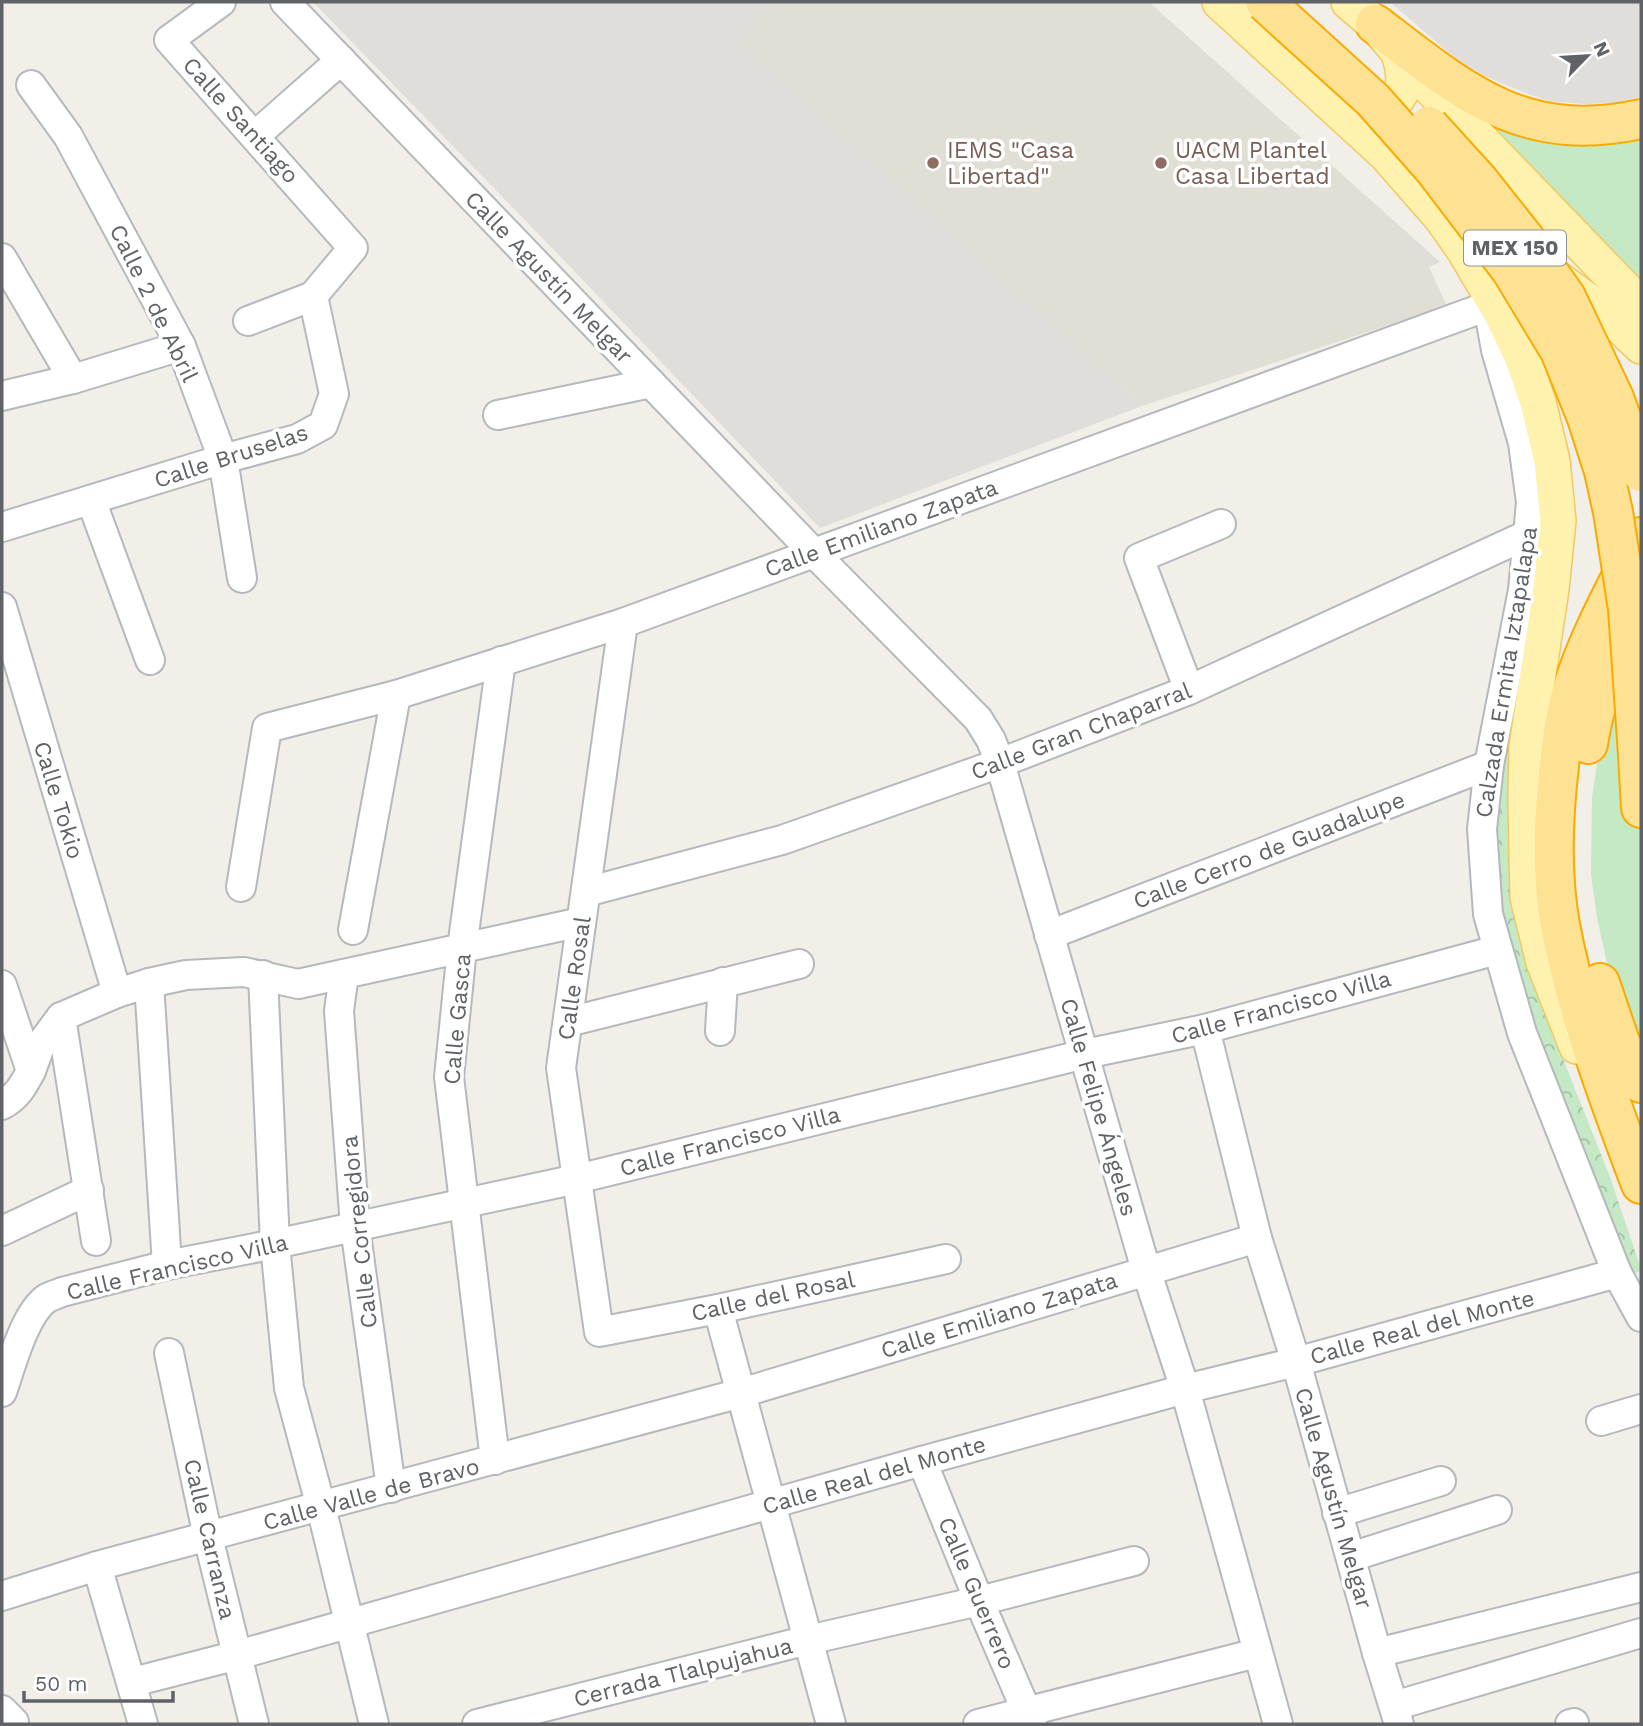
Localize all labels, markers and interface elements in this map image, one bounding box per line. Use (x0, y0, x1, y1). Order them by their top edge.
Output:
north arrow (1552, 21, 1622, 91)
text: N (1589, 38, 1615, 60)
street label: Calle Santiago (177, 52, 304, 189)
place label: IEMS "Casa Libertad" (947, 137, 1074, 190)
place label: UACM Plantel Casa Libertad (1175, 137, 1330, 190)
marker: IEMS "Casa Libertad" (925, 155, 941, 171)
marker: UACM Plantel Casa Libertad (1153, 155, 1169, 171)
street label: Calle Agustín Melgar (459, 186, 638, 369)
street label: Calle 2 de Abril (104, 220, 203, 386)
road number: MEX 150 (1464, 230, 1566, 266)
street label: Calle Bruselas (151, 419, 311, 494)
street label: Calle Emiliano Zapata (761, 474, 1001, 583)
street label: Calzada Ermita Iztapalapa (1470, 525, 1543, 820)
street label: Calle Gran Chaparral (967, 677, 1195, 786)
street label: Calle Tokio (28, 738, 89, 862)
street label: Calle Cerro de Guadalupe (1130, 786, 1409, 915)
street label: Calle Rosal (552, 914, 597, 1042)
street label: Calle Gasca (438, 952, 477, 1086)
street label: Calle Francisco Villa (1168, 965, 1394, 1050)
street label: Calle Felipe Ángeles (1055, 995, 1143, 1219)
street label: Calle Francisco Villa (617, 1101, 843, 1182)
street label: Calle Corregidora (336, 1134, 383, 1330)
street label: Calle Francisco Villa (64, 1229, 290, 1306)
street label: Calle del Rosal (689, 1266, 857, 1327)
street label: Calle Emiliano Zapata (878, 1267, 1121, 1364)
street label: Calle Real del Monte (1307, 1285, 1537, 1370)
street label: Calle Agustín Melgar (1289, 1384, 1378, 1612)
street label: Calle Real del Monte (759, 1431, 989, 1520)
street label: Calle Valle de Bravo (260, 1453, 482, 1536)
street label: Calle Carranza (178, 1456, 241, 1622)
street label: Calle Guerrero (932, 1513, 1021, 1673)
street label: Cerrada Tlalpujahua (571, 1632, 795, 1713)
scale bar (24, 1660, 173, 1704)
text: 50 m (35, 1671, 87, 1696)

